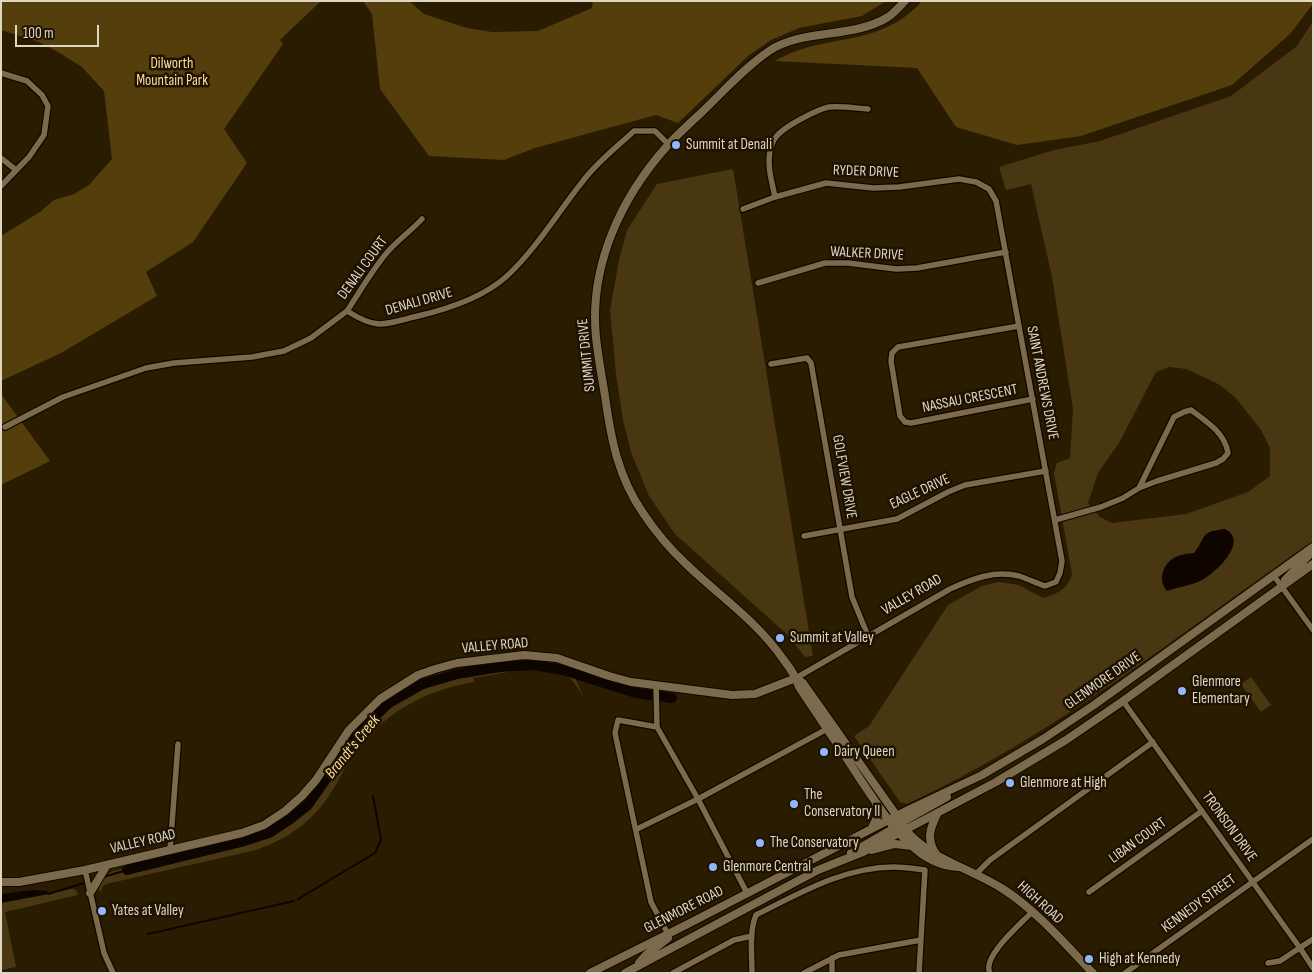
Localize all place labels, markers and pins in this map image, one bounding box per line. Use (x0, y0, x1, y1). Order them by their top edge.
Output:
place label: Summit at Denali (686, 136, 772, 154)
marker: Summit at Denali (670, 139, 682, 151)
place label: Summit at Valley (790, 629, 874, 647)
marker: Summit at Valley (774, 632, 786, 644)
place label: Glenmore Elementary (1192, 673, 1250, 708)
marker: Glenmore Elementary (1176, 685, 1188, 697)
place label: Dairy Queen (834, 743, 895, 761)
marker: Dairy Queen (818, 746, 830, 758)
place label: Glenmore at High (1020, 774, 1107, 792)
marker: Glenmore at High (1004, 777, 1016, 789)
place label: The Conservatory II (804, 786, 880, 821)
marker: The Conservatory II (788, 798, 800, 810)
place label: The Conservatory (770, 834, 859, 852)
marker: The Conservatory (754, 837, 766, 849)
place label: Glenmore Central (723, 858, 811, 876)
marker: Glenmore Central (707, 861, 719, 873)
place label: Yates at Valley (112, 902, 184, 920)
marker: Yates at Valley (96, 905, 108, 917)
place label: High at Kennedy (1099, 950, 1180, 968)
marker: High at Kennedy (1083, 953, 1095, 965)

